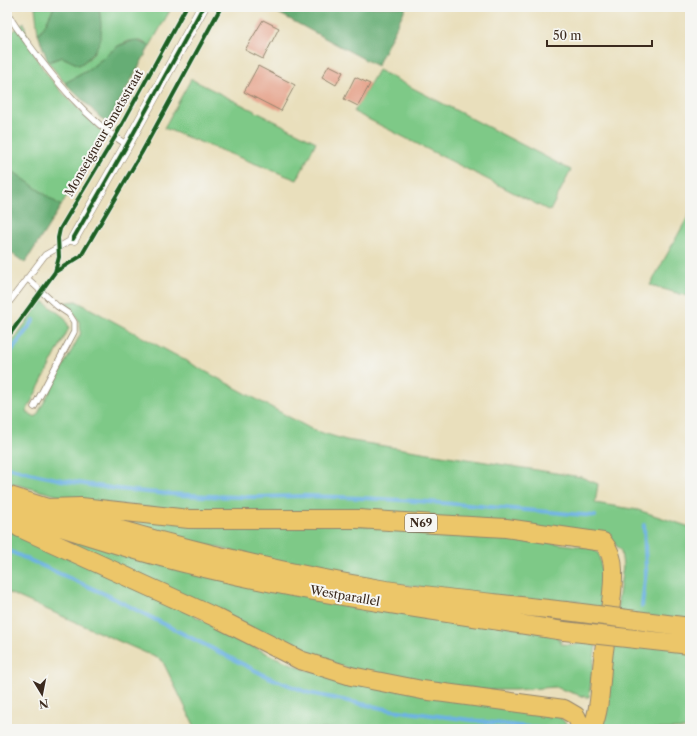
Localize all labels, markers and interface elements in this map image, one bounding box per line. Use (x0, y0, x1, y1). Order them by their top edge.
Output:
scale bar (547, 22, 652, 48)
text: 50 m (553, 28, 582, 43)
street label: Monseigneur Smetsstraat (61, 66, 146, 199)
road number: N69 (405, 514, 437, 532)
street label: Westparallel (308, 582, 382, 609)
north arrow (22, 674, 62, 714)
text: N (37, 696, 50, 712)

